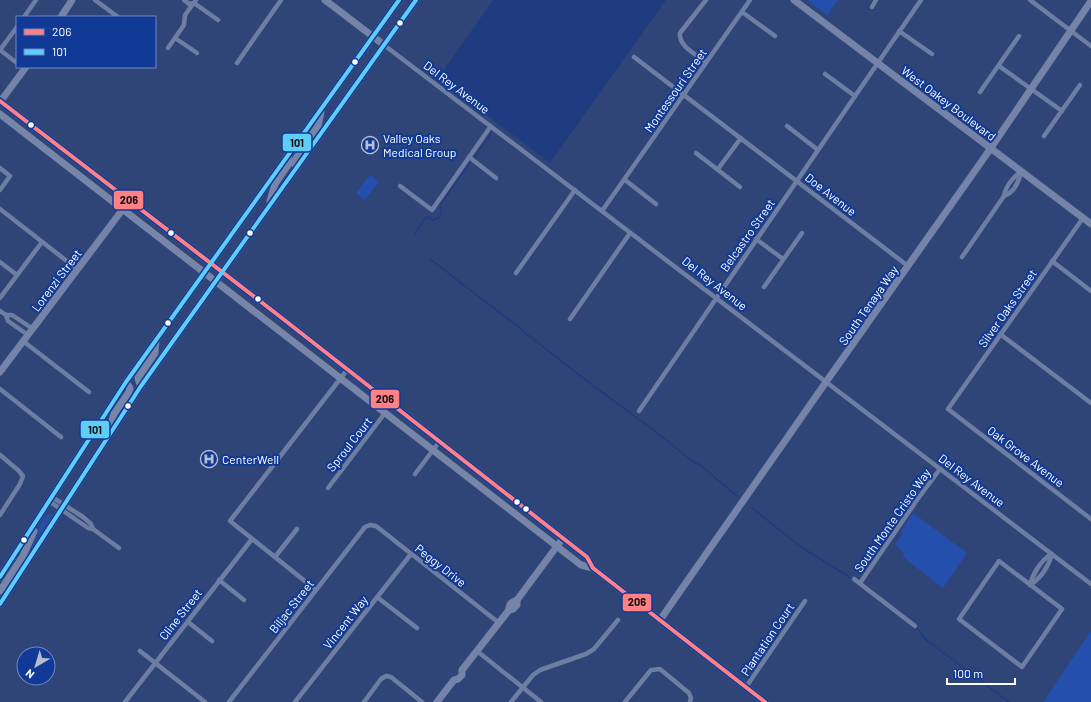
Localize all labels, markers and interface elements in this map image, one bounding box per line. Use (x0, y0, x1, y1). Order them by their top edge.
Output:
legend (16, 16, 156, 68)
unlabelled marker (395, 18, 405, 28)
text: 206 (52, 24, 71, 38)
text: 101 (52, 44, 67, 58)
street label: Montessouri Street (641, 45, 709, 135)
unlabelled marker (350, 57, 360, 67)
street label: Del Rey Avenue (421, 58, 493, 116)
street label: West Oakey Boulevard (899, 63, 999, 143)
unlabelled marker (26, 120, 36, 130)
place label: Valley Oaks Medical Group (383, 131, 456, 159)
line badge: 101 (282, 133, 312, 152)
hospital icon: Valley Oaks Medical Group (360, 135, 380, 155)
text: 101 (290, 136, 304, 149)
street label: Doe Avenue (803, 170, 859, 218)
line badge: 206 (113, 190, 144, 210)
text: 206 (120, 193, 138, 206)
street label: Belcastro Street (717, 196, 777, 274)
unlabelled marker (166, 228, 176, 238)
unlabelled marker (245, 228, 255, 238)
street label: Lorenzi Street (28, 246, 84, 314)
street label: Del Rey Avenue (680, 253, 750, 313)
street label: South Tenaya Way (835, 262, 901, 347)
street label: Silver Oaks Street (975, 266, 1039, 350)
unlabelled marker (253, 294, 263, 304)
unlabelled marker (163, 318, 173, 328)
line badge: 206 (370, 389, 400, 409)
text: 206 (376, 392, 394, 405)
unlabelled marker (123, 401, 133, 411)
street label: Sproul Court (323, 414, 375, 474)
line badge: 101 (80, 420, 110, 439)
text: 101 (88, 423, 102, 436)
street label: Oak Grove Avenue (985, 423, 1067, 489)
hospital icon: CenterWell (199, 449, 219, 469)
street label: Del Rey Avenue (936, 451, 1008, 509)
place label: CenterWell (222, 452, 279, 466)
street label: South Monte Cristo Way (851, 465, 933, 574)
unlabelled marker (512, 497, 522, 507)
unlabelled marker (521, 504, 531, 514)
unlabelled marker (19, 535, 29, 545)
street label: Peggy Drive (413, 541, 469, 589)
street label: Biljac Street (266, 577, 316, 635)
street label: Cline Street (156, 586, 204, 642)
street label: Vincent Way (320, 592, 370, 651)
line badge: 206 (622, 593, 652, 612)
text: 206 (628, 595, 646, 608)
street label: Plantation Court (737, 600, 797, 678)
north arrow (16, 646, 56, 686)
scale bar (947, 660, 1015, 686)
text: 100 m (953, 666, 983, 680)
text: N (23, 667, 36, 682)

